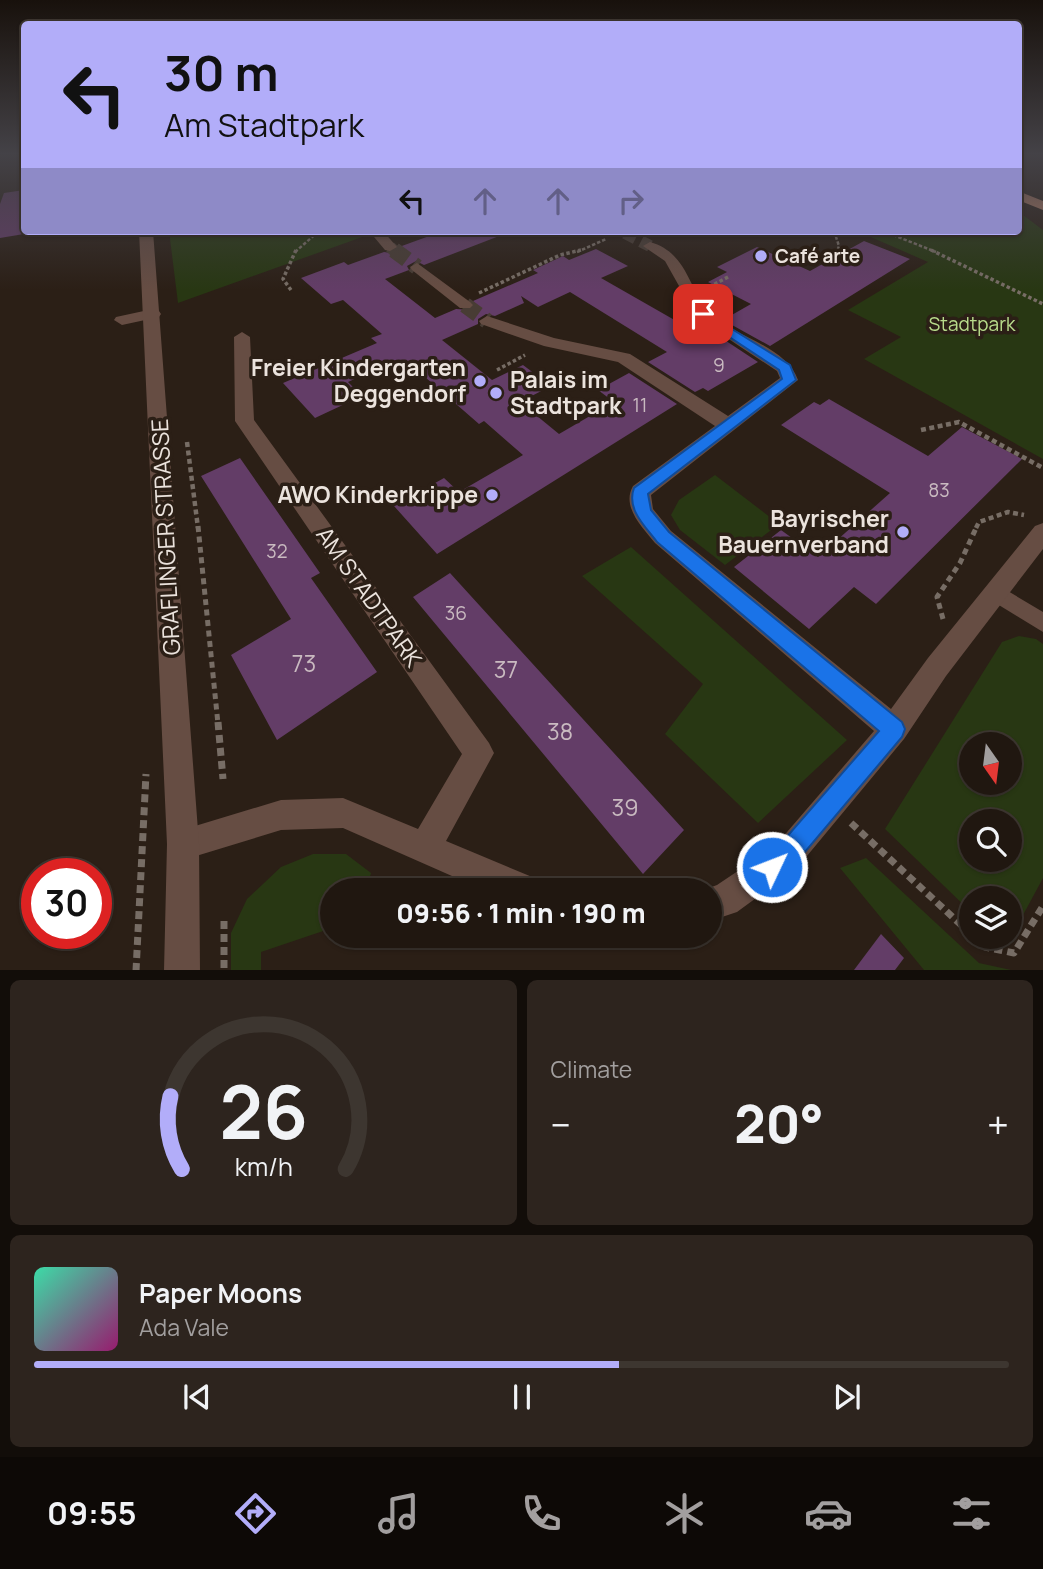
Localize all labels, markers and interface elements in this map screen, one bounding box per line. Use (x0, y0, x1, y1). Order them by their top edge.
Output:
text: 30 m (164, 39, 279, 106)
icon: left (49, 49, 140, 140)
text: Am Stadtpark (164, 103, 364, 147)
icon: left (393, 182, 431, 220)
icon: ahead (466, 182, 504, 220)
icon: ahead (539, 182, 577, 220)
icon: right (612, 182, 650, 220)
place label: Café arte (775, 243, 860, 269)
marker: Café arte (753, 248, 769, 264)
pin (673, 284, 733, 344)
icon: arrive (684, 295, 722, 333)
park label: Stadtpark (929, 311, 1016, 337)
place label: Freier Kindergarten Deggendorf (251, 351, 466, 409)
house number: 9 (713, 352, 725, 378)
place label: Palais im Stadtpark (510, 363, 622, 421)
marker: Freier Kindergarten Deggendorf (472, 373, 488, 389)
marker: Palais im Stadtpark (488, 385, 504, 401)
house number: 11 (633, 392, 647, 418)
street label: GRAFLINGER STRASSE (143, 418, 187, 656)
house number: 83 (928, 477, 950, 503)
place label: AWO Kinderkrippe (277, 478, 478, 510)
marker: AWO Kinderkrippe (484, 487, 500, 503)
place label: Bayrischer Bauernverband (718, 502, 889, 560)
street label: AM STADTPARK (309, 520, 430, 673)
marker: Bayrischer Bauernverband (895, 524, 911, 540)
house number: 32 (266, 538, 288, 564)
house number: 36 (445, 600, 467, 626)
house number: 73 (292, 647, 316, 679)
house number: 37 (494, 653, 518, 685)
house number: 38 (547, 715, 573, 747)
north arrow (959, 732, 1022, 794)
map controls (959, 732, 1022, 949)
house number: 39 (612, 791, 639, 823)
button: search (959, 809, 1022, 872)
position arrow (735, 830, 809, 904)
speed limit sign: 30 (21, 858, 112, 949)
button: layers (959, 886, 1022, 949)
text: 09:56 · 1 min · 190 m (396, 895, 646, 931)
text: Climate (551, 1053, 632, 1085)
text: 26 (219, 1061, 308, 1161)
text: 20° (734, 1088, 824, 1159)
text: − (551, 1098, 571, 1150)
text: + (987, 1098, 1009, 1150)
text: km/h (234, 1148, 292, 1183)
text: Paper Moons (139, 1275, 302, 1311)
text: Ada Vale (139, 1311, 229, 1343)
icon: previous (178, 1378, 216, 1416)
icon: pause (503, 1378, 541, 1416)
icon: next (828, 1378, 866, 1416)
icon: directions (231, 1489, 280, 1538)
icon: music (374, 1489, 423, 1538)
icon: phone (517, 1489, 566, 1538)
icon: climate (660, 1489, 709, 1538)
icon: car (804, 1489, 853, 1538)
icon: filters (947, 1489, 996, 1538)
text: 09:55 (47, 1491, 137, 1535)

